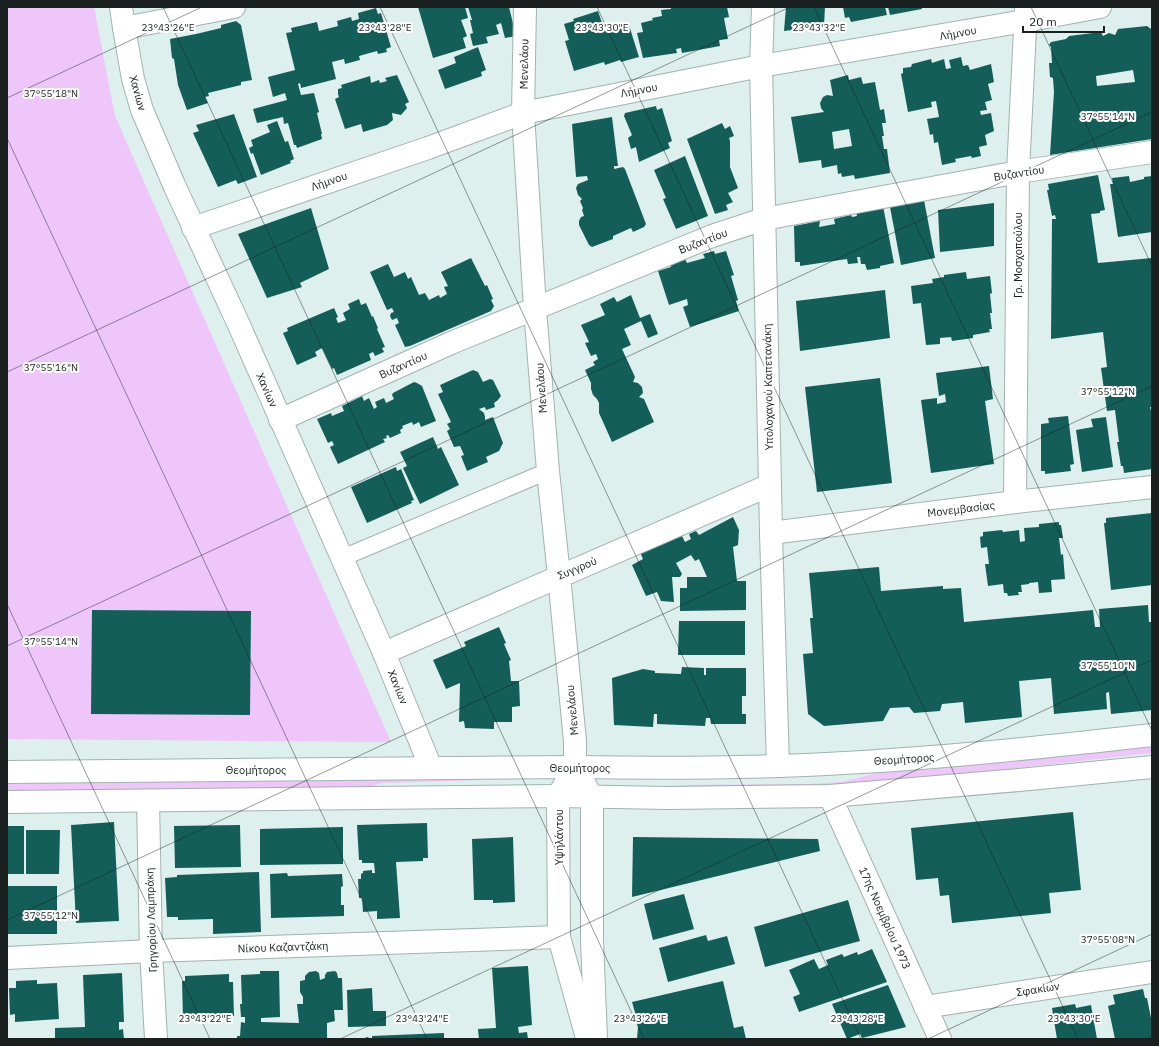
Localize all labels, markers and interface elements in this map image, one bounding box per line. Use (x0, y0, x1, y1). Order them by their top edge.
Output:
scale bar (1023, 8, 1104, 34)
text: 20 m (1029, 14, 1057, 29)
text: 23°43'26"E (141, 21, 195, 34)
text: 23°43'28"E (358, 21, 412, 34)
text: 23°43'30"E (575, 21, 629, 34)
text: 23°43'32"E (792, 21, 846, 34)
street label: Λήμνου (938, 23, 978, 43)
street label: Μενελάου (517, 39, 531, 89)
street label: Χανίων (126, 74, 150, 113)
street label: Λήμνου (619, 80, 659, 100)
text: 37°55'18"N (24, 87, 78, 100)
text: 37°55'14"N (1081, 110, 1135, 123)
street label: Βυζαντίου (993, 162, 1045, 184)
street label: Λήμνου (309, 168, 349, 194)
street label: Γρ. Μοσχοπούλου (1011, 212, 1025, 298)
street label: Βυζαντίου (676, 225, 730, 257)
street label: Υπολοχαγού Καπετανάκη (760, 323, 776, 451)
street label: Βυζαντίου (377, 348, 429, 382)
text: 37°55'16"N (24, 361, 78, 374)
street label: Μενελάου (532, 362, 550, 414)
street label: Χανίων (253, 371, 281, 410)
text: 37°55'12"N (1081, 385, 1135, 398)
street label: Μονεμβασίας (926, 498, 996, 520)
street label: Συγγρού (555, 553, 599, 583)
text: 37°55'14"N (24, 635, 78, 648)
text: 37°55'10"N (1081, 659, 1135, 672)
street label: Χανίων (385, 668, 411, 707)
street label: Μενελάου (563, 684, 581, 736)
street label: Θεομήτορος (873, 750, 935, 768)
street label: Θεομήτορος (550, 761, 610, 775)
street label: Θεομήτορος (226, 763, 286, 777)
street label: Υψηλάντου (552, 809, 566, 865)
street label: 17ης Νοεμβρίου 1973 (856, 865, 914, 971)
street label: Γρηγορίου Λαμπράκη (142, 867, 160, 973)
text: 37°55'12"N (24, 909, 78, 922)
text: 37°55'08"N (1081, 933, 1135, 946)
street label: Νίκου Καζαντζάκη (237, 938, 329, 956)
street label: Σφακίων (1015, 979, 1061, 999)
text: 23°43'22"E (178, 1012, 232, 1025)
text: 23°43'24"E (395, 1012, 449, 1025)
text: 23°43'26"E (613, 1012, 667, 1025)
text: 23°43'28"E (830, 1012, 884, 1025)
text: 23°43'30"E (1047, 1012, 1101, 1025)

